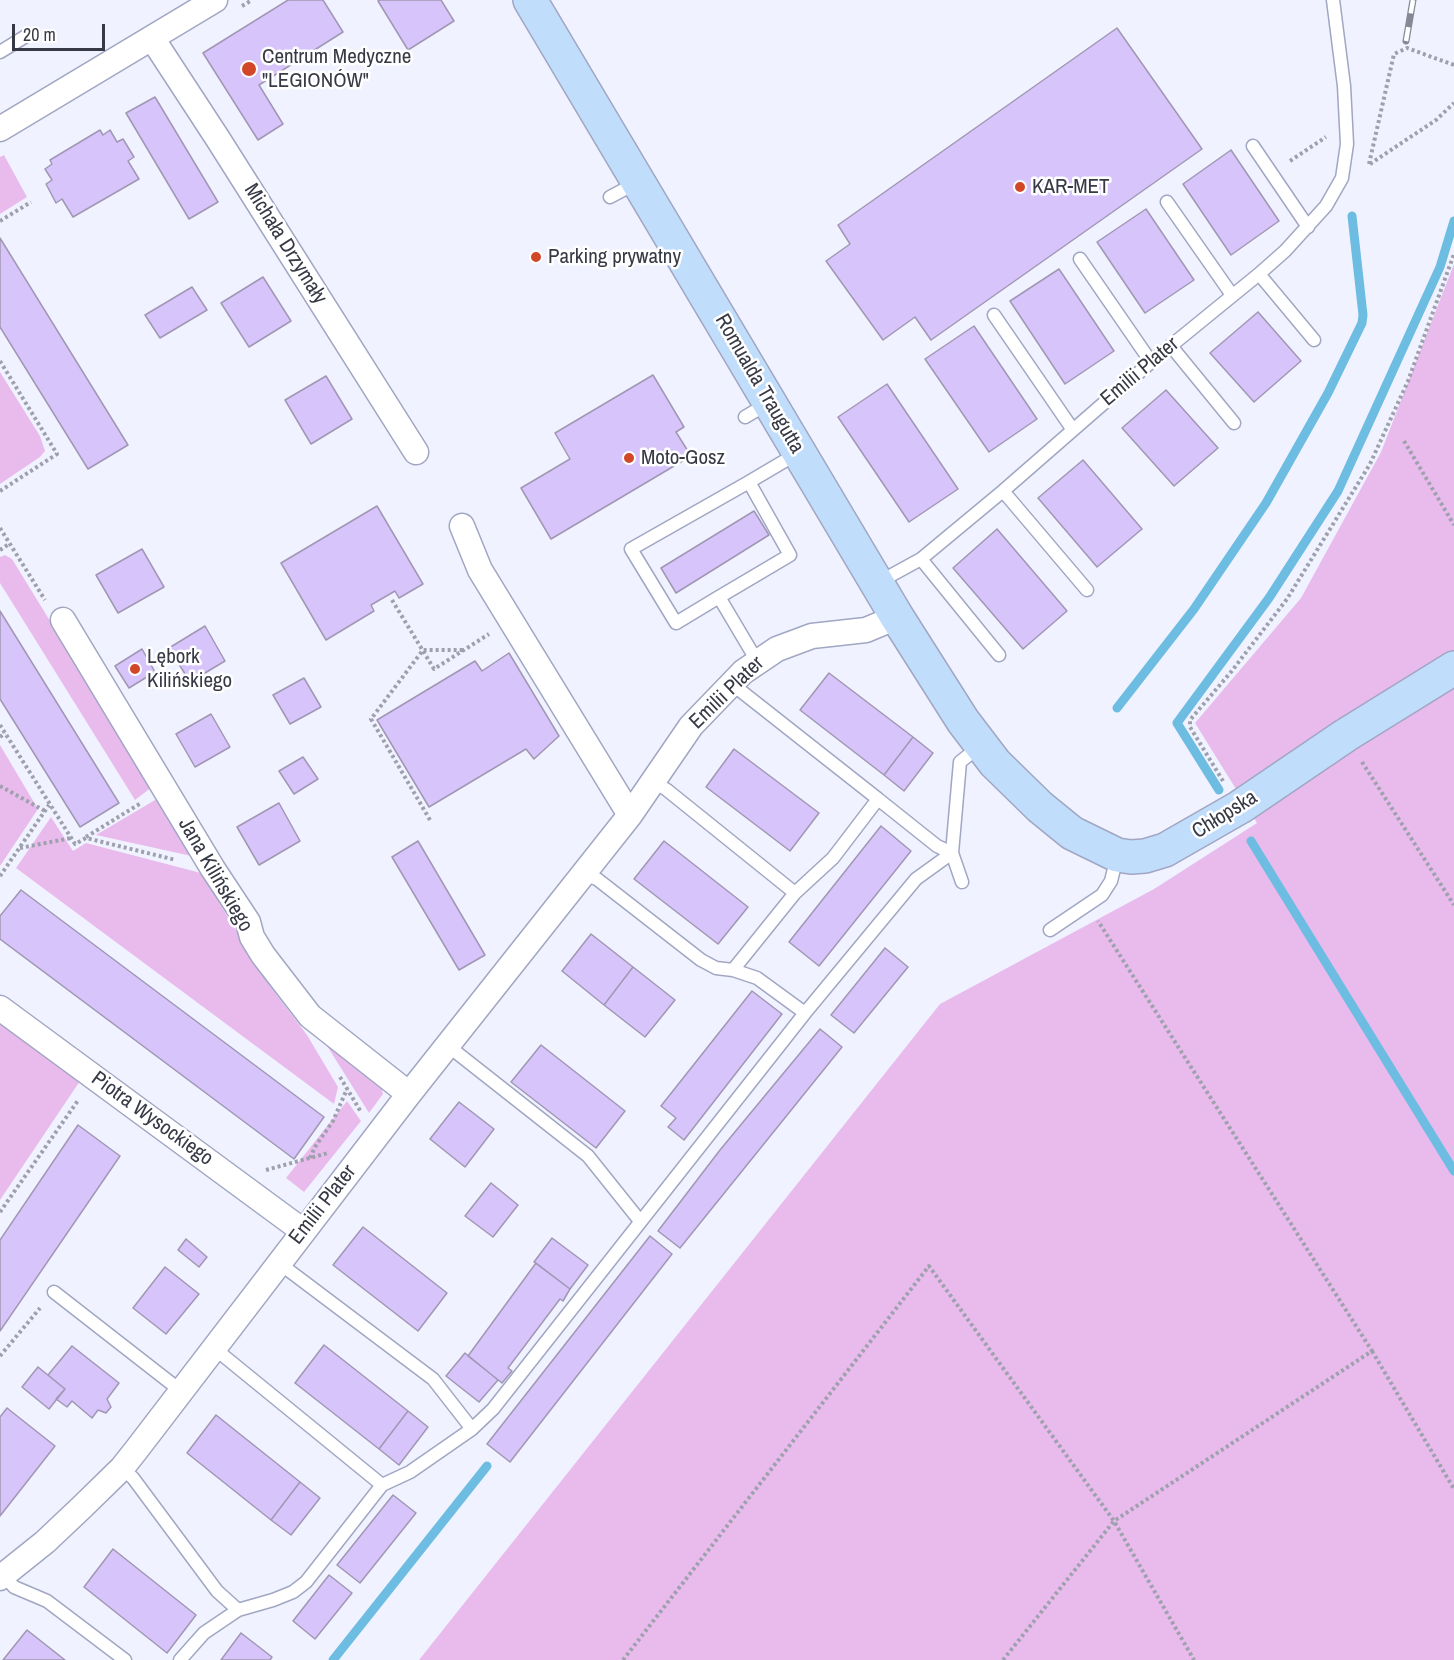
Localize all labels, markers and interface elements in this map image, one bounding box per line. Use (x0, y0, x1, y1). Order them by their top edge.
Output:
scale bar (15, 12, 108, 50)
text: 20 m (23, 22, 56, 47)
place label: Centrum Medyczne "LEGIONÓW" (262, 44, 411, 94)
marker: Centrum Medyczne "LEGIONÓW" (240, 60, 258, 78)
place label: KAR-MET (1032, 174, 1109, 200)
street label: Michała Drzymały (238, 179, 332, 309)
marker: KAR-MET (1013, 180, 1027, 194)
place label: Parking prywatny (548, 244, 681, 270)
marker: Parking prywatny (529, 250, 543, 264)
street label: Romualda Traugutta (709, 310, 809, 458)
street label: Emilii Plater (1096, 332, 1184, 412)
place label: Moto-Gosz (641, 445, 725, 471)
marker: Moto-Gosz (622, 451, 636, 465)
place label: Lębork Kilińskiego (147, 644, 232, 694)
street label: Emilii Plater (685, 651, 769, 735)
marker: Lębork Kilińskiego (128, 662, 142, 676)
street label: Chłopska (1188, 785, 1262, 845)
street label: Jana Kilińskiego (172, 814, 258, 936)
street label: Piotra Wysockiego (86, 1066, 218, 1172)
street label: Emilii Plater (284, 1160, 362, 1250)

